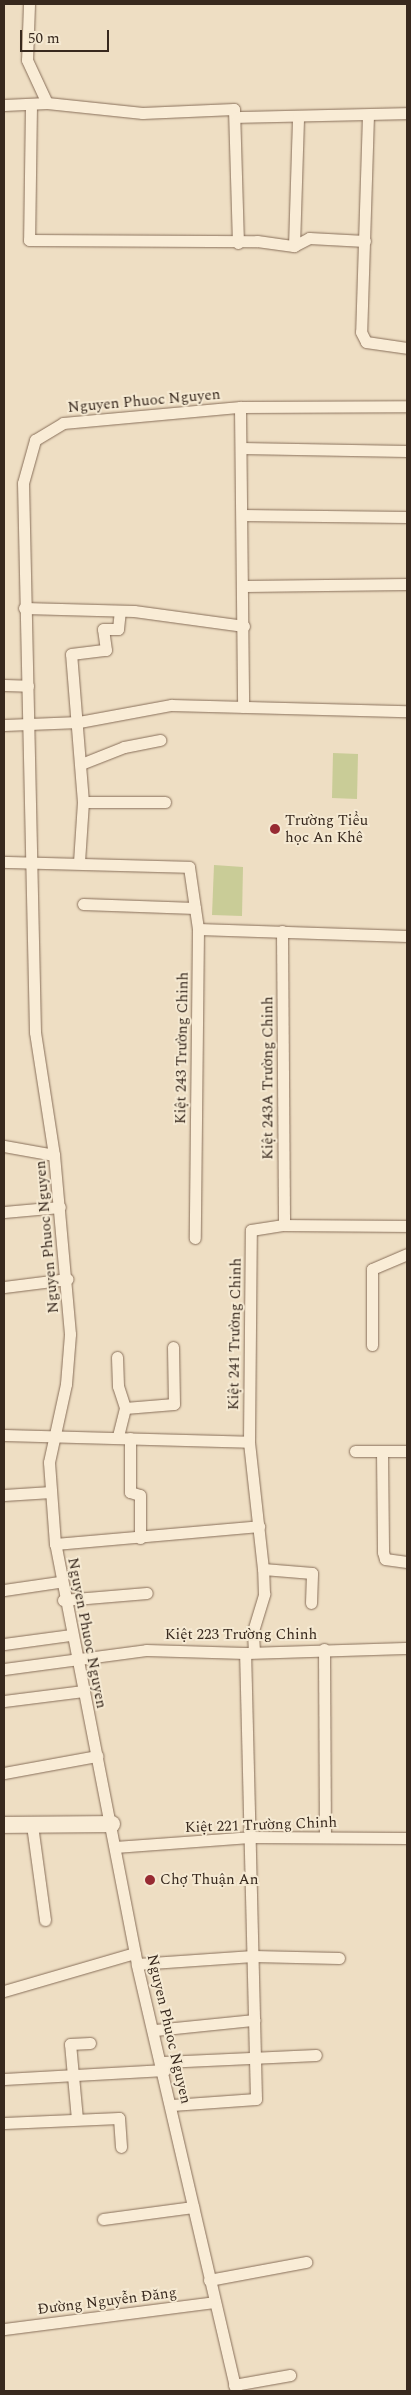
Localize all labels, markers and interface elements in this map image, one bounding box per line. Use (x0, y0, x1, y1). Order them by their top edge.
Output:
scale bar (22, 20, 111, 52)
text: 50 m (28, 27, 60, 50)
street label: Nguyen Phuoc Nguyen (67, 385, 221, 417)
place label: Trường Tiểu học An Khê (285, 811, 368, 846)
marker: Trường Tiểu học An Khê (269, 823, 281, 835)
street label: Kiệt 243 Trường Chinh (172, 972, 192, 1124)
street label: Kiệt 243A Trường Chinh (259, 996, 277, 1160)
street label: Nguyen Phuoc Nguyen (31, 1160, 63, 1314)
street label: Kiệt 241 Trường Chinh (225, 1258, 245, 1410)
street label: Nguyen Phuoc Nguyen (64, 1556, 110, 1710)
street label: Kiệt 223 Trường Chinh (165, 1626, 317, 1644)
street label: Kiệt 221 Trường Chinh (185, 1813, 337, 1837)
place label: Chợ Thuận An (160, 1871, 259, 1889)
marker: Chợ Thuận An (144, 1874, 156, 1886)
street label: Nguyen Phuoc Nguyen (143, 1952, 195, 2106)
street label: Đường Nguyễn Đăng (36, 2284, 178, 2318)

